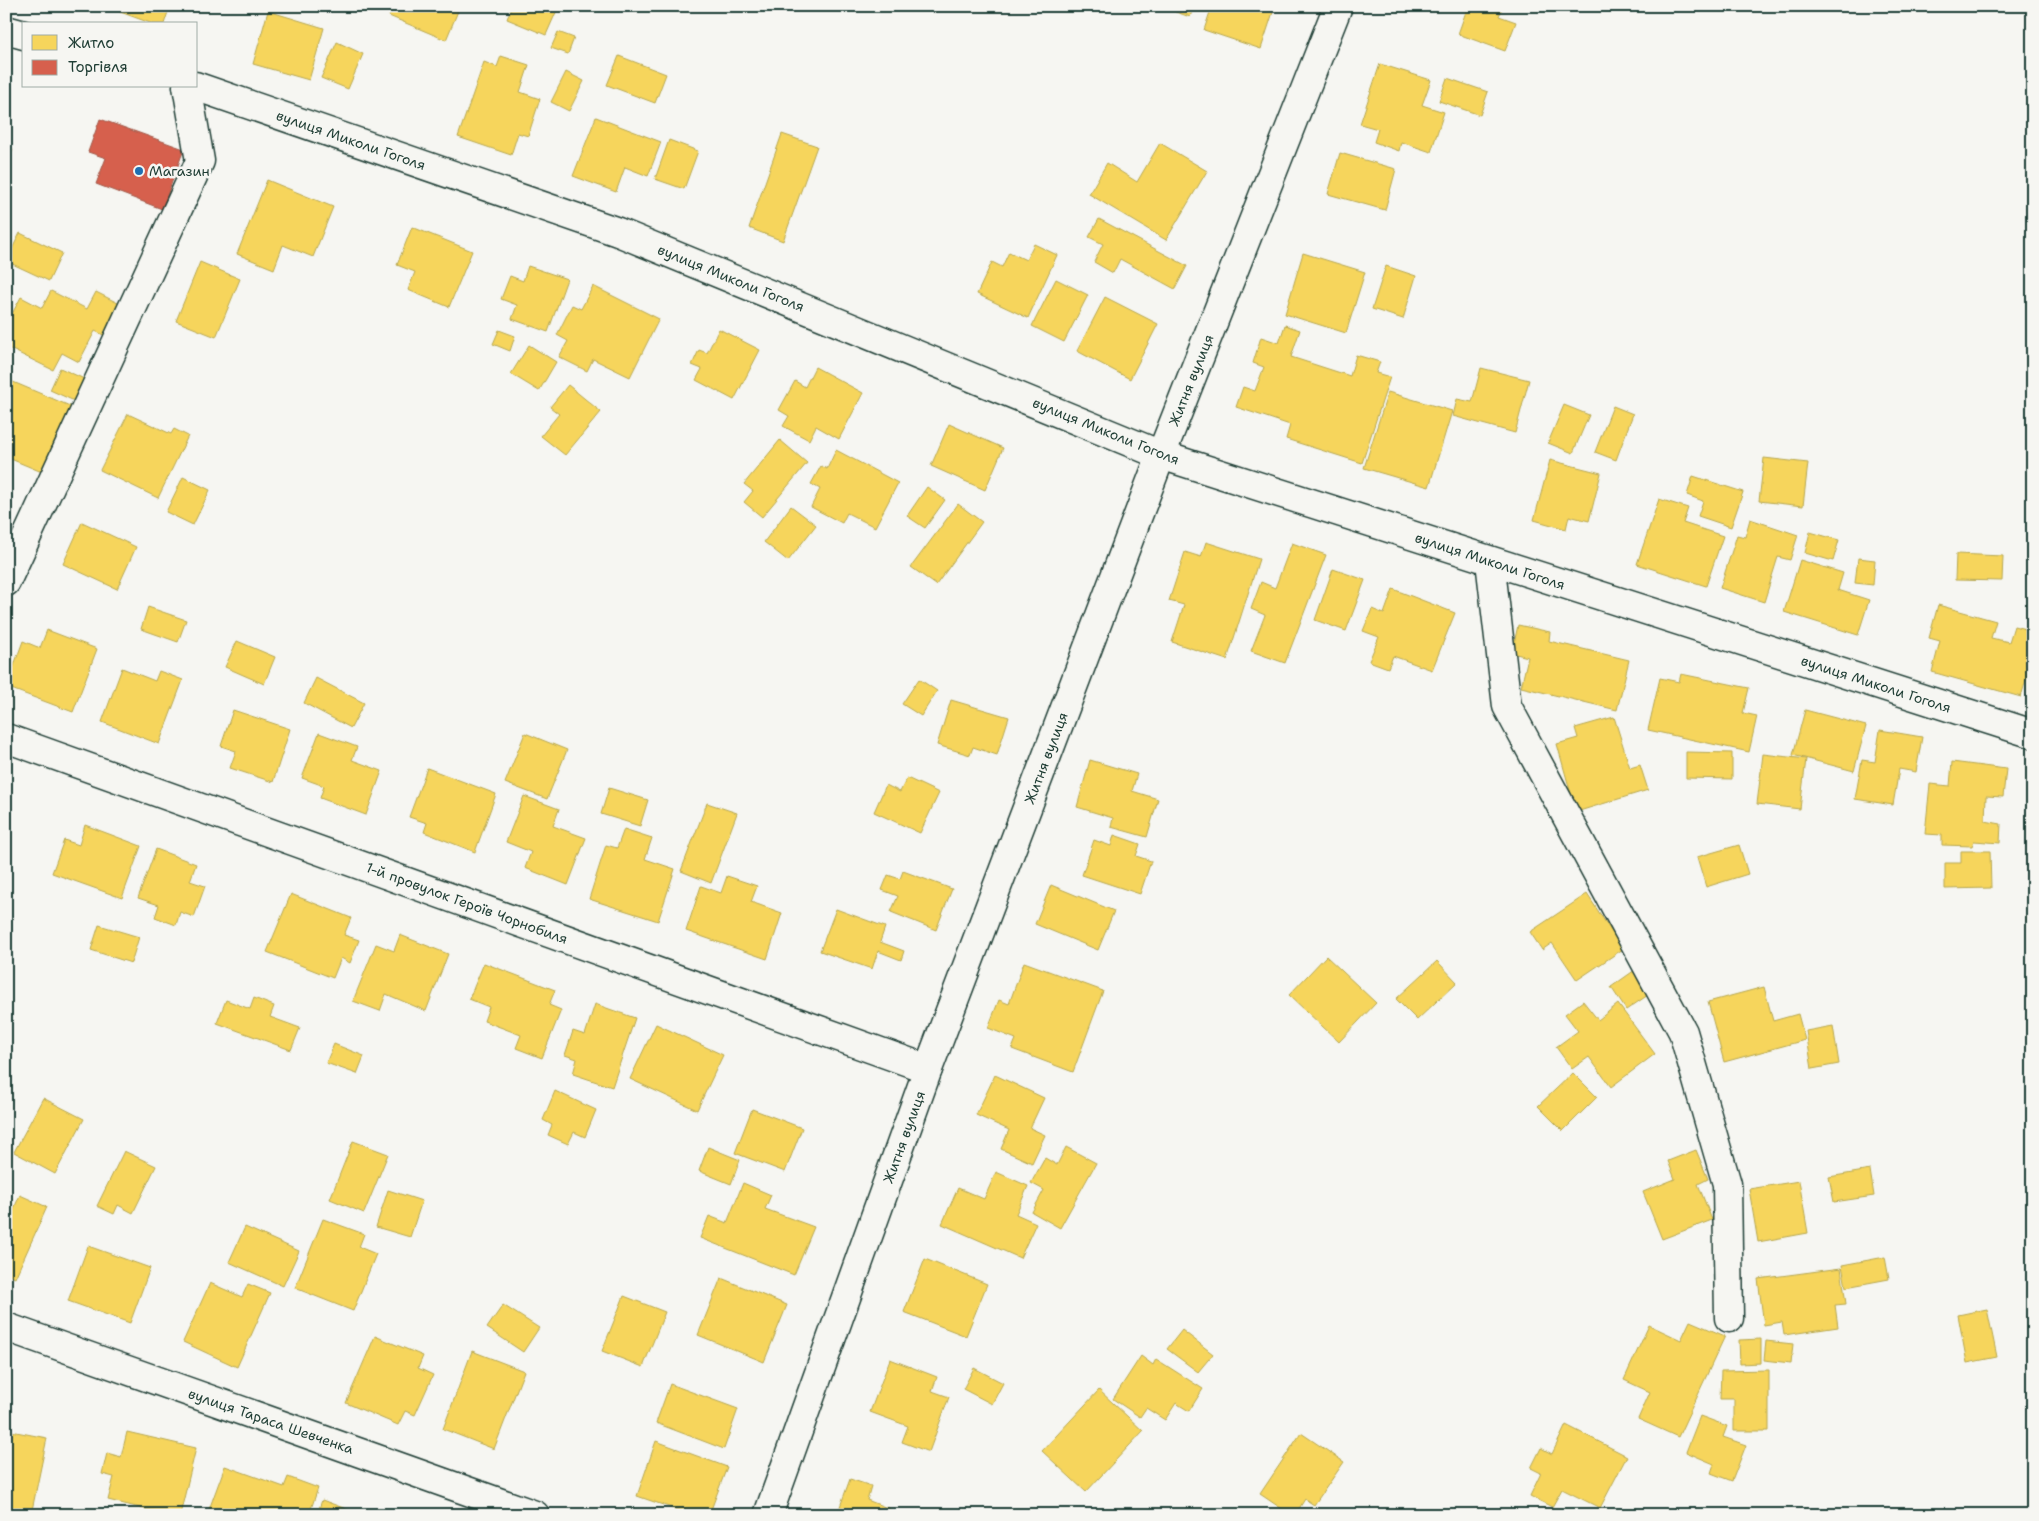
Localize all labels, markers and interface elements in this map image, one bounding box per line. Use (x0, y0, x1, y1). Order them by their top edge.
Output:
legend (22, 22, 198, 88)
text: Житло (68, 33, 114, 53)
text: Торгівля (68, 57, 128, 77)
street label: вулиця Миколи Гоголя (274, 106, 428, 174)
place label: Магазин (149, 162, 210, 180)
marker: Магазин (133, 165, 145, 177)
street label: вулиця Миколи Гоголя (655, 240, 807, 316)
street label: Житня вулиця (1164, 332, 1218, 428)
street label: вулиця Миколи Гоголя (1030, 393, 1182, 469)
street label: вулиця Миколи Гоголя (1413, 528, 1567, 594)
street label: вулиця Миколи Гоголя (1799, 651, 1953, 717)
street label: Житня вулиця (1020, 709, 1072, 807)
street label: 1-й провулок Героїв Чорнобиля (364, 858, 570, 948)
street label: Житня вулиця (879, 1088, 929, 1186)
street label: вулиця Тараса Шевченка (186, 1384, 356, 1458)

